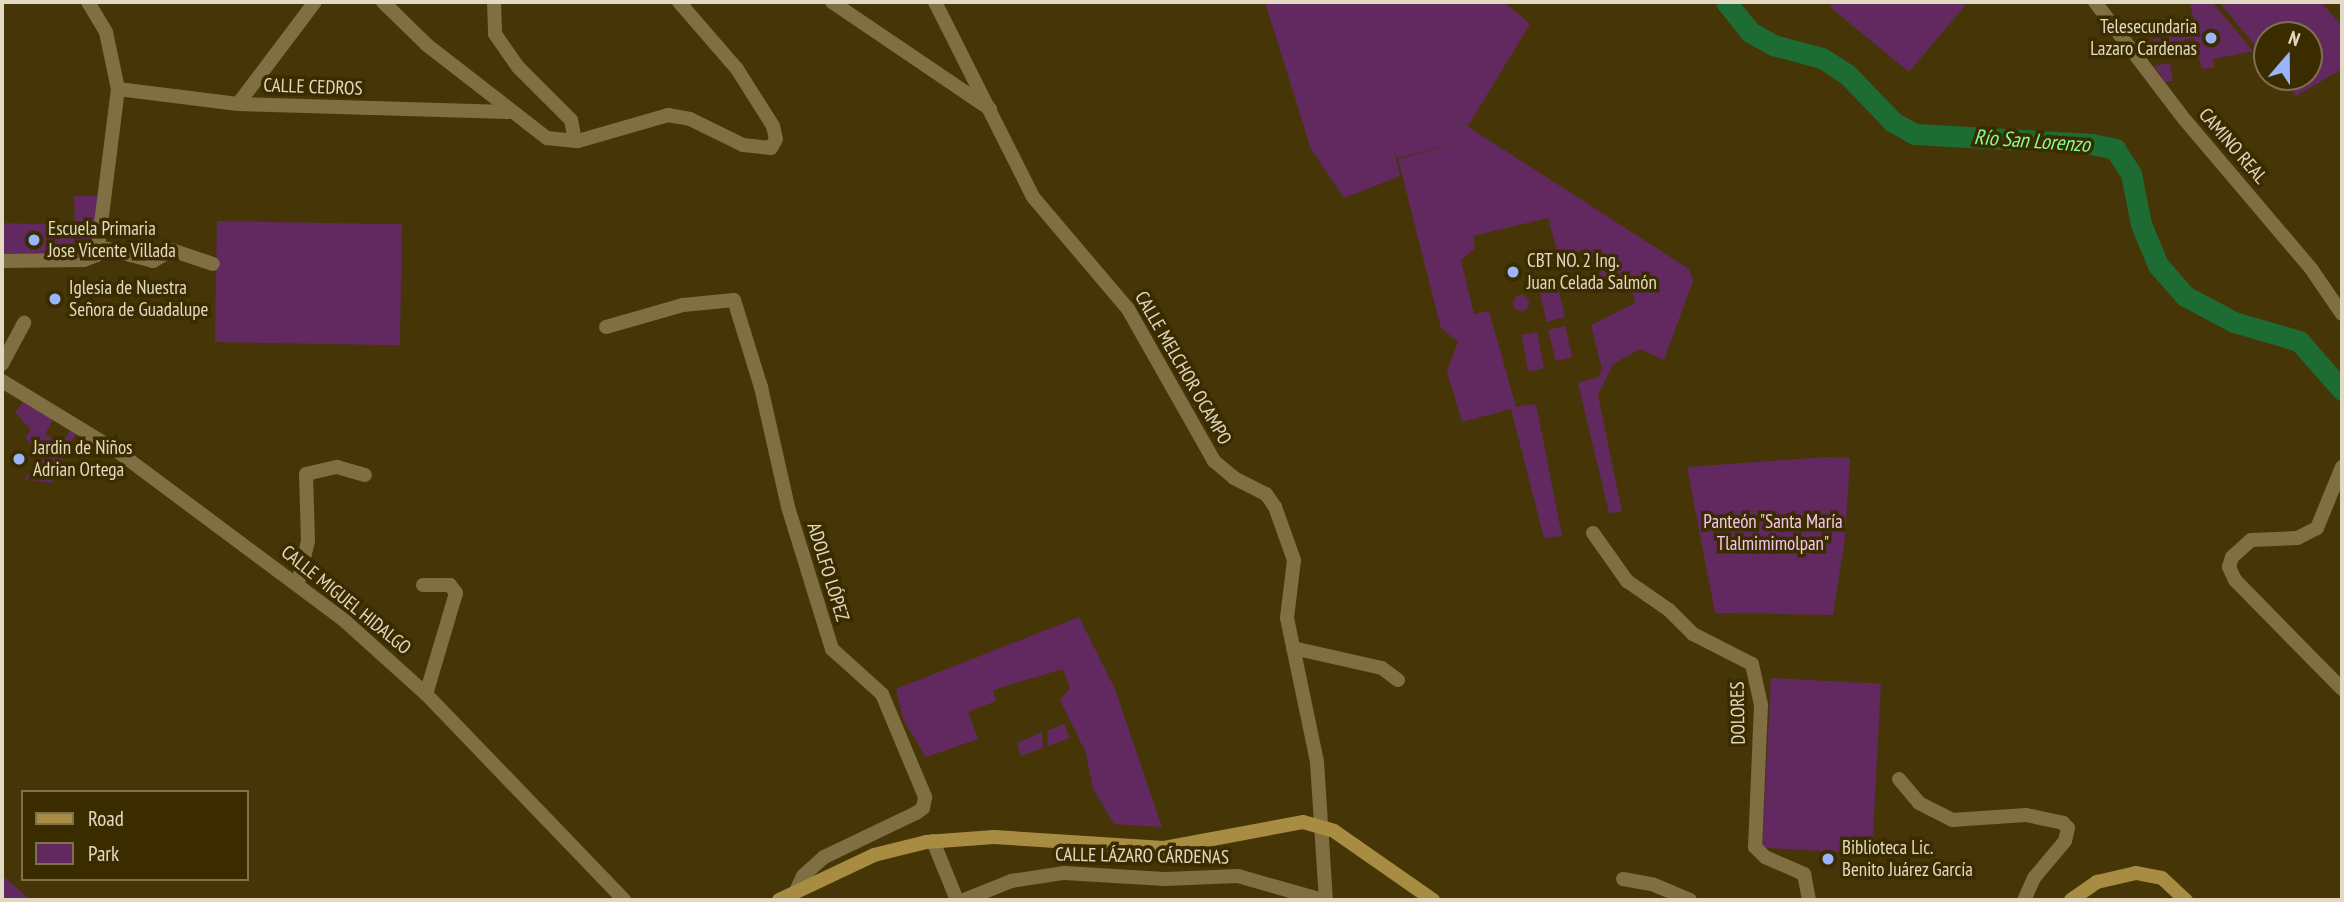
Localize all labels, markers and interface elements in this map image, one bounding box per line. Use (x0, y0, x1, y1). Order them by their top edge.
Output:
place label: Telesecundaria Lazaro Cardenas (2090, 16, 2197, 60)
north arrow (2253, 21, 2323, 91)
text: N (2286, 25, 2303, 51)
marker: Telesecundaria Lazaro Cardenas (2203, 30, 2219, 46)
street label: CALLE CEDROS (263, 74, 363, 100)
street label: CAMINO REAL (2194, 104, 2272, 188)
water label: Río San Lorenzo (1973, 124, 2091, 158)
place label: Escuela Primaria Jose Vicente Villada (48, 218, 177, 262)
marker: Escuela Primaria Jose Vicente Villada (26, 232, 42, 248)
place label: CBT NO. 2 Ing. Juan Celada Salmón (1527, 250, 1657, 294)
marker: CBT NO. 2 Ing. Juan Celada Salmón (1505, 264, 1521, 280)
place label: Iglesia de Nuestra Señora de Guadalupe (69, 277, 208, 321)
street label: CALLE MELCHOR OCAMPO (1130, 287, 1236, 449)
marker: Iglesia de Nuestra Señora de Guadalupe (47, 291, 63, 307)
place label: Jardin de Niños Adrian Ortega (33, 437, 133, 481)
marker: Jardin de Niños Adrian Ortega (11, 451, 27, 467)
park label: Panteón "Santa María Tlalmimimolpan" (1703, 511, 1843, 555)
street label: ADOLFO LÓPEZ (802, 520, 854, 624)
street label: CALLE MIGUEL HIDALGO (276, 541, 416, 659)
street label: DOLORES (1726, 681, 1750, 745)
legend (21, 790, 248, 881)
text: Road (88, 805, 124, 832)
place label: Biblioteca Lic. Benito Juárez García (1842, 837, 1973, 881)
text: Park (88, 840, 119, 867)
street label: CALLE LÁZARO CÁRDENAS (1055, 843, 1229, 869)
marker: Biblioteca Lic. Benito Juárez García (1820, 851, 1836, 867)

